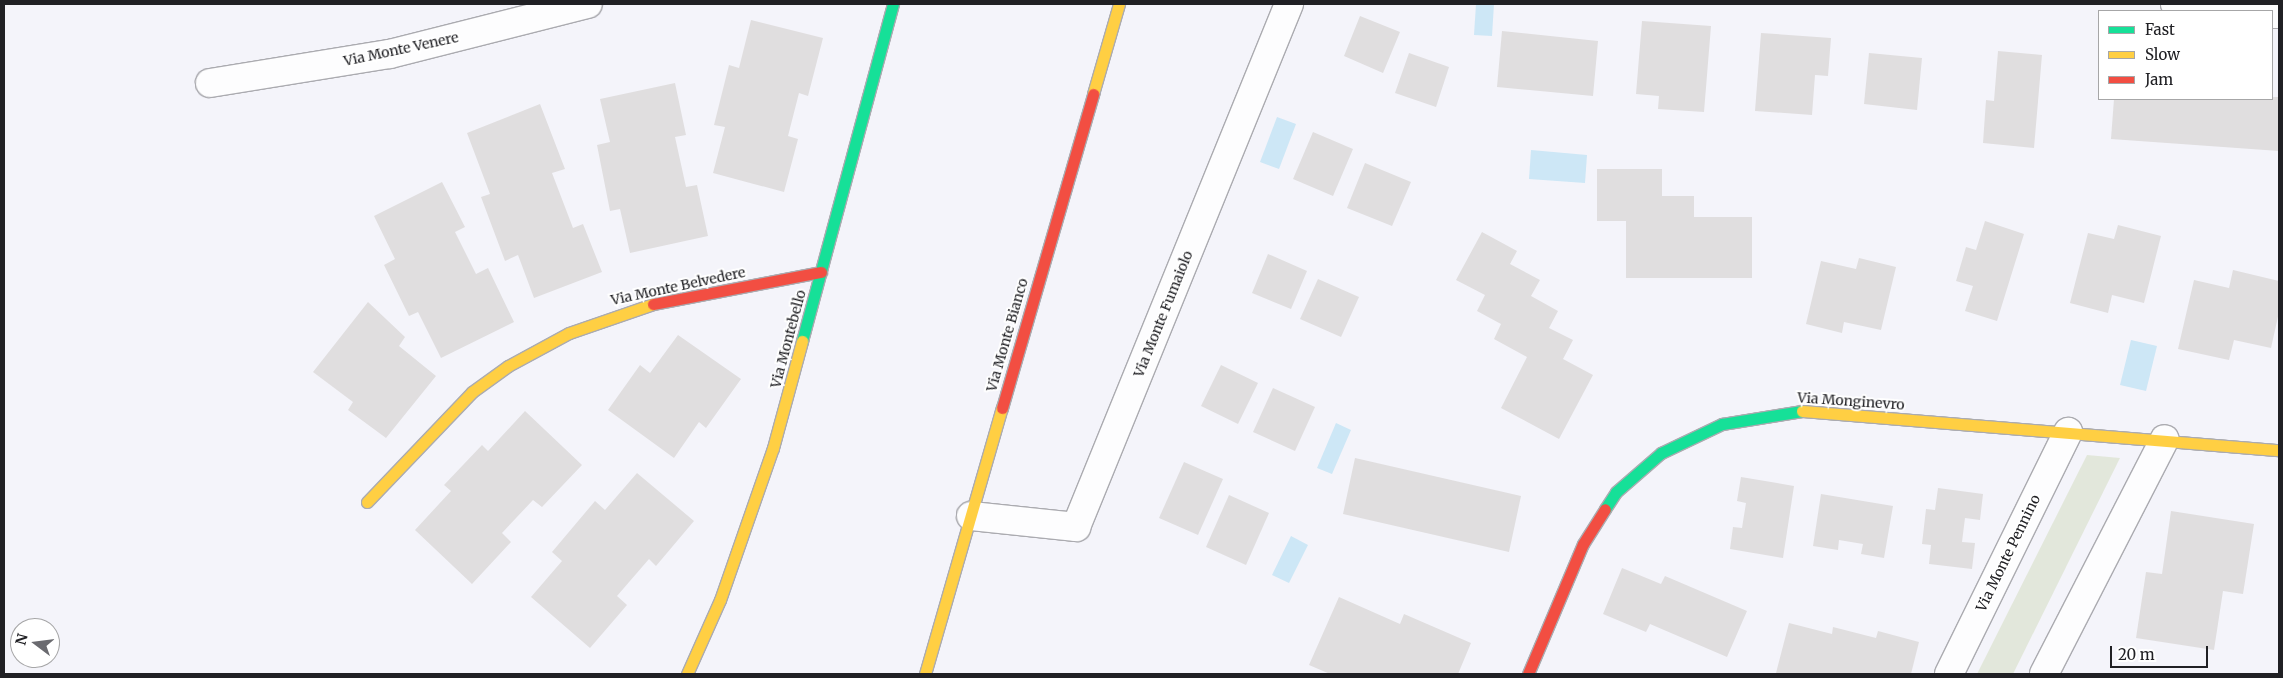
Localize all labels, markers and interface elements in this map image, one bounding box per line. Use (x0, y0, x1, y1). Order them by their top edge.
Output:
legend (2098, 10, 2273, 100)
text: Fast (2145, 20, 2175, 39)
street label: Via Monte Venere (342, 29, 460, 69)
text: Slow (2145, 45, 2180, 64)
text: Jam (2145, 70, 2173, 89)
street label: Via Monte Fumaiolo (1130, 248, 1196, 380)
street label: Via Monte Belvedere (609, 264, 747, 308)
street label: Via Monte Bianco (983, 276, 1031, 394)
street label: Via Montebello (767, 288, 809, 390)
street label: Via Monginevro (1797, 389, 1905, 413)
street label: Via Monte Pennino (1972, 492, 2044, 614)
north arrow (10, 618, 60, 668)
text: N (11, 632, 32, 647)
scale bar (2113, 636, 2210, 668)
text: 20 m (2118, 645, 2155, 664)

